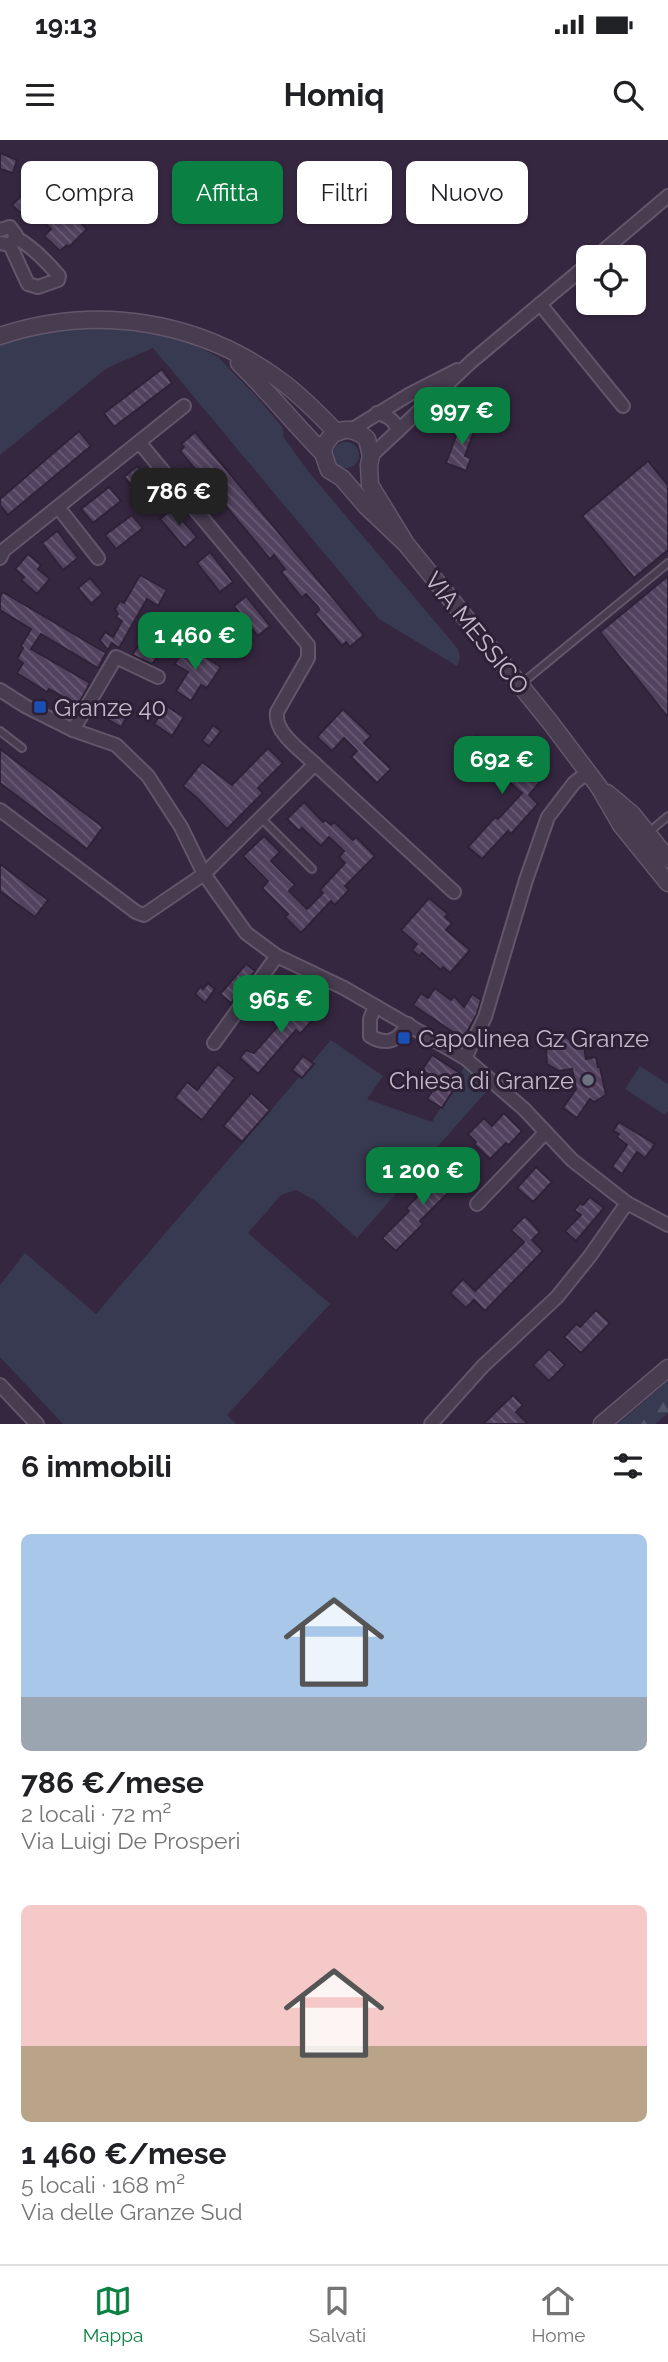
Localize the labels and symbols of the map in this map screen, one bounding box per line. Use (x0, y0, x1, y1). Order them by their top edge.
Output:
pin: 997 € (413, 387, 511, 447)
pin: 786 € (130, 468, 228, 528)
street label: VIA MESSICO (419, 566, 535, 700)
pin: 1 460 € (130, 612, 260, 672)
place label: Granze 40 (54, 693, 166, 722)
marker: Granze 40 (32, 699, 48, 715)
pin: 692 € (453, 736, 551, 796)
pin: 965 € (232, 976, 330, 1035)
place label: Capolinea Gz Granze (418, 1024, 649, 1053)
marker: Capolinea Gz Granze (396, 1030, 412, 1046)
place label: Chiesa di Granze (389, 1066, 574, 1095)
marker: Chiesa di Granze (580, 1072, 596, 1088)
pin: 1 200 € (358, 1147, 488, 1207)

